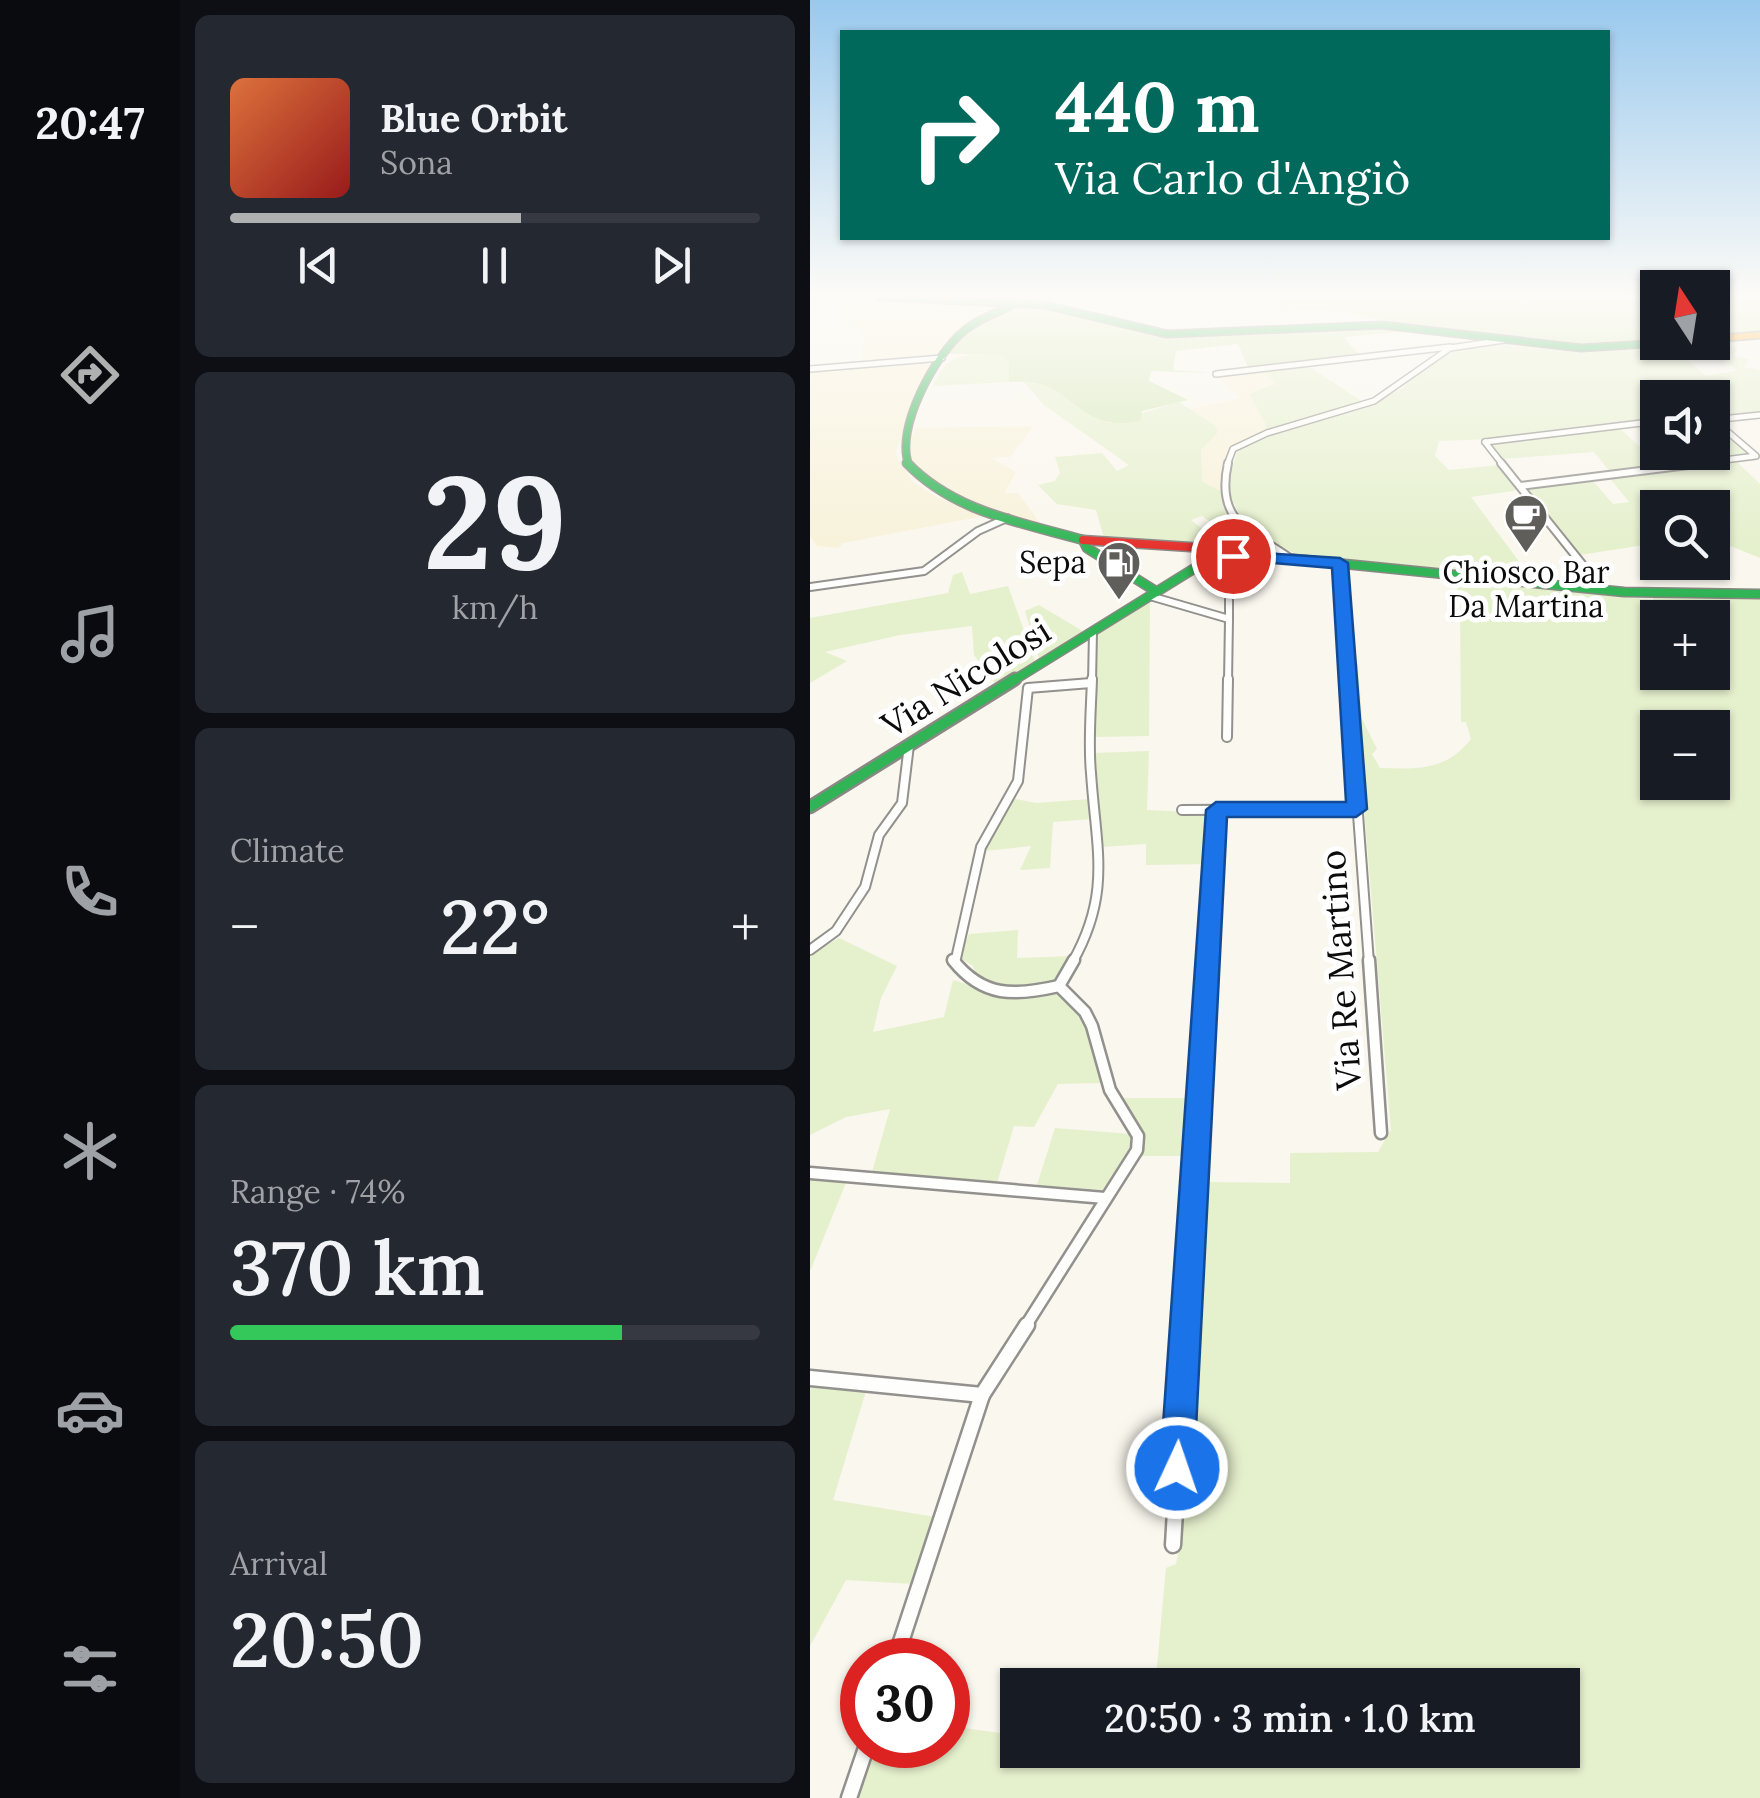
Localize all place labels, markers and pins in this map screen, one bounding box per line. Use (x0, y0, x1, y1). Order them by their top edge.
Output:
cafe icon: Chiosco Bar Da Martina (1503, 493, 1549, 554)
pin (1191, 514, 1276, 599)
fuel station icon: Sepa (1096, 540, 1142, 601)
place label: Sepa (1019, 543, 1086, 581)
place label: Chiosco Bar Da Martina (1442, 553, 1610, 625)

